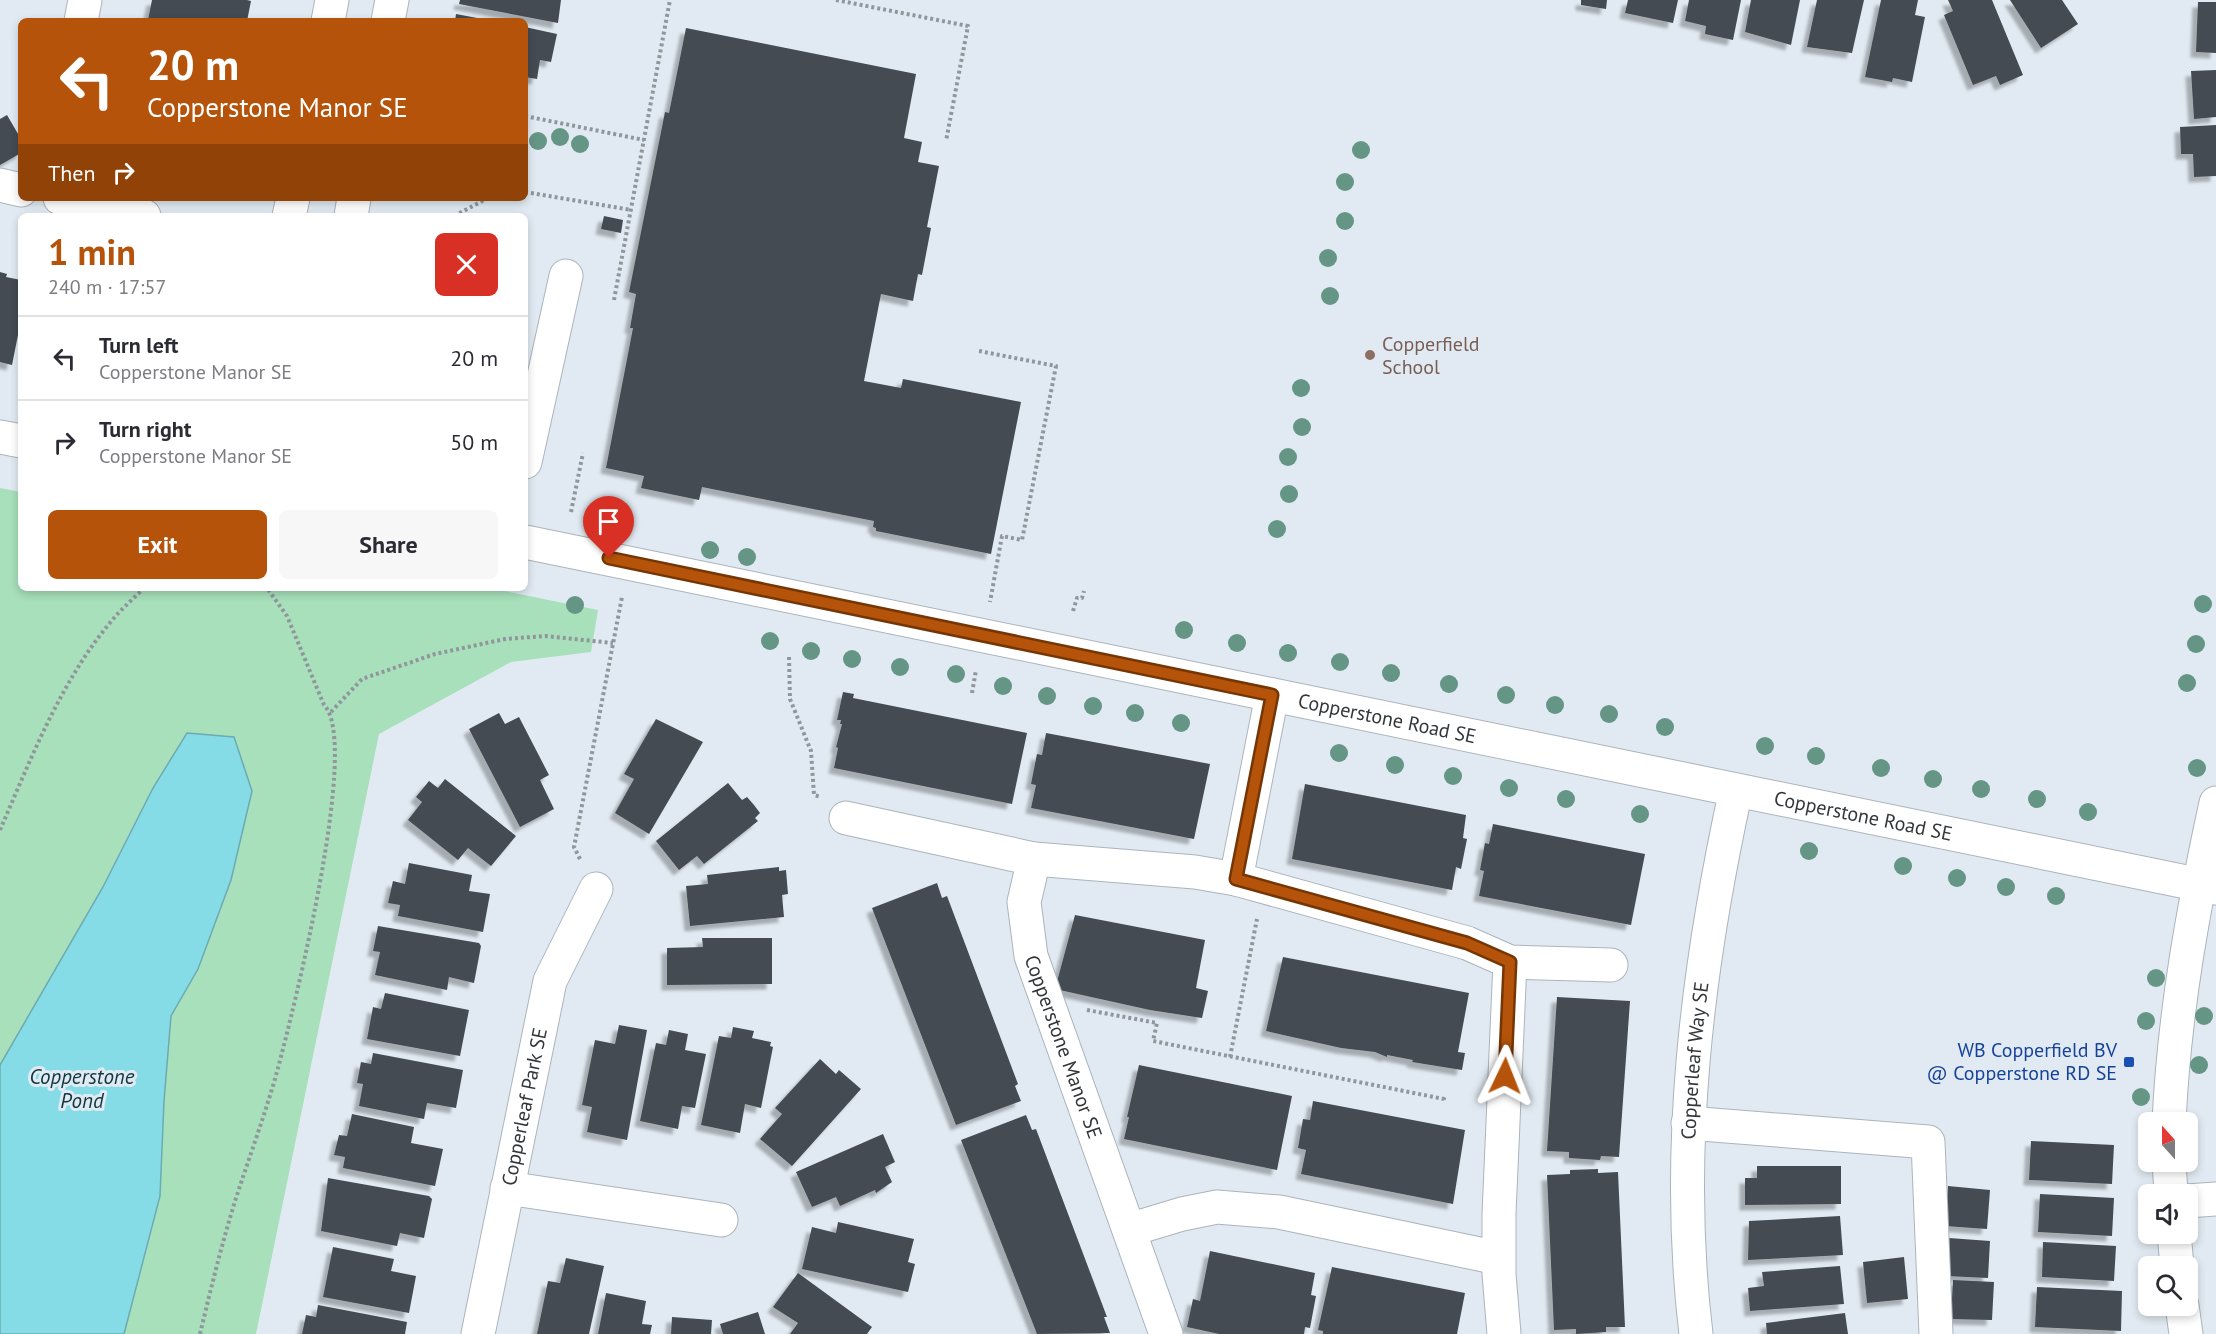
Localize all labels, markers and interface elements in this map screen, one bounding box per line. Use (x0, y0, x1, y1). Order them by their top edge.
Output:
text: 20 m (147, 37, 239, 92)
icon: left (48, 42, 126, 120)
text: Copperstone Manor SE (147, 90, 408, 124)
icon: right (107, 156, 140, 189)
text: Then (48, 159, 95, 187)
text: 1 min (48, 228, 136, 275)
button: close (435, 233, 498, 296)
text: 240 m · 17:57 (48, 274, 166, 300)
text: Turn left (99, 331, 179, 359)
place label: Copperfield School (1382, 331, 1480, 380)
icon: left (48, 342, 81, 375)
text: 20 m (450, 344, 498, 372)
marker: Copperfield School (1363, 348, 1377, 362)
text: Copperstone Manor SE (99, 359, 292, 385)
text: Turn right (99, 415, 191, 443)
icon: right (48, 426, 81, 459)
text: 50 m (450, 428, 498, 456)
text: Copperstone Manor SE (99, 443, 292, 469)
pin (583, 496, 634, 558)
icon: arrive (592, 505, 625, 538)
button: Exit (48, 510, 267, 579)
button: Share (279, 510, 498, 579)
street label: Copperstone Road SE (1296, 687, 1479, 749)
street label: Copperstone Road SE (1772, 785, 1955, 847)
street label: Copperstone Manor SE (1019, 951, 1108, 1142)
street label: Copperleaf Way SE (1675, 980, 1715, 1140)
street label: Copperleaf Park SE (496, 1025, 553, 1188)
place label: WB Copperfield BV @ Copperstone RD SE (1927, 1037, 2118, 1086)
position arrow (1473, 1044, 1537, 1108)
marker: WB Copperfield BV @ Copperstone RD SE (2122, 1055, 2136, 1069)
water label: Copperstone Pond (29, 1063, 135, 1114)
north arrow (2138, 1112, 2198, 1172)
map controls (2138, 1112, 2198, 1316)
button: sound (2138, 1184, 2198, 1244)
button: search (2138, 1256, 2198, 1316)

